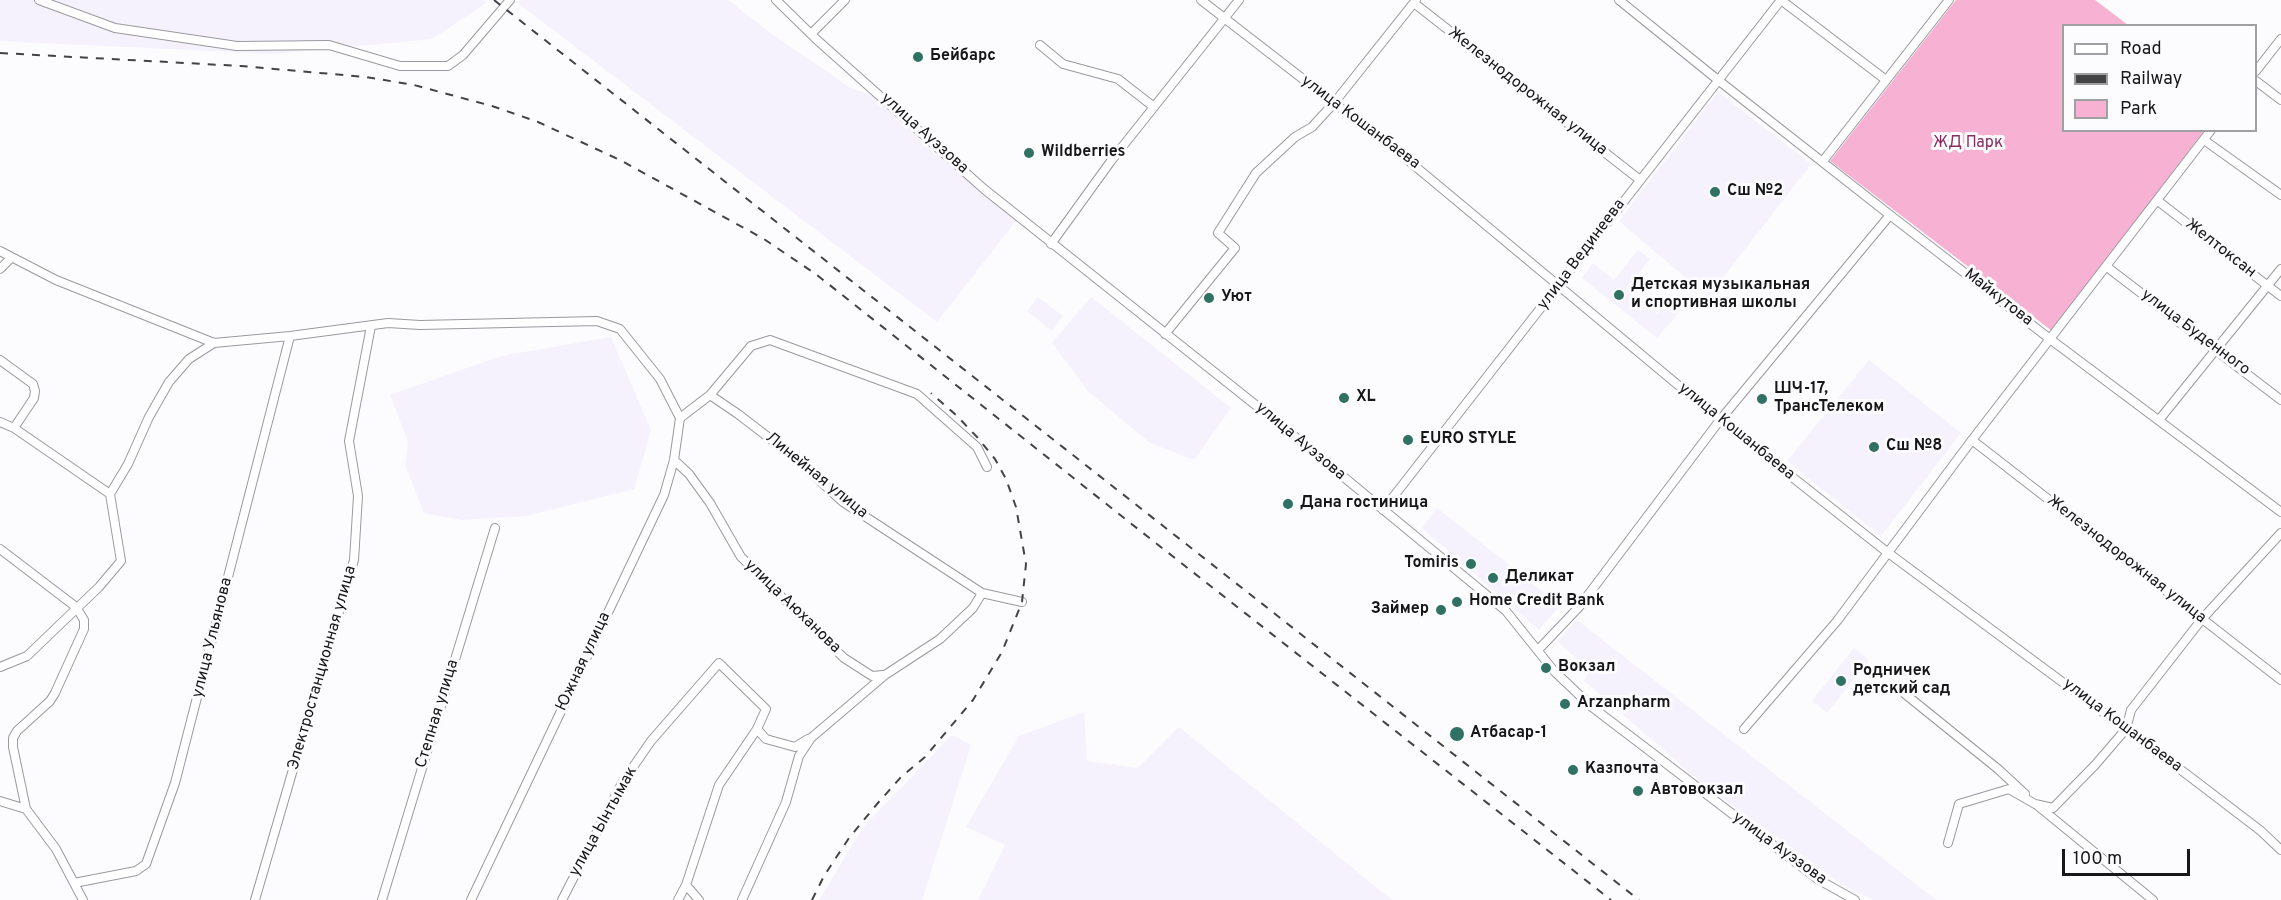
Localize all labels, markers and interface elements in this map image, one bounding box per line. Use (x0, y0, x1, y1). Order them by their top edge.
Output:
street label: Железнодорожная улица (1443, 24, 1611, 160)
legend (2062, 24, 2257, 132)
text: Road (2120, 38, 2162, 61)
place label: Бейбарс (930, 47, 996, 67)
marker: Бейбарс (911, 50, 925, 64)
text: Railway (2120, 68, 2182, 91)
street label: улица Кошанбаева (1297, 72, 1423, 174)
street label: улица Ауэзова (876, 90, 972, 178)
text: Park (2120, 98, 2157, 121)
park label: ЖД Парк (1933, 134, 2003, 154)
place label: Wildberries (1041, 143, 1125, 163)
marker: Wildberries (1022, 146, 1036, 160)
place label: Сш №2 (1727, 182, 1783, 202)
marker: Сш №2 (1708, 185, 1722, 199)
street label: улица Вединеева (1534, 196, 1630, 314)
street label: Желтоксан (2181, 215, 2259, 283)
street label: Майкутова (1960, 265, 2036, 331)
place label: Детская музыкальная и спортивная школы (1631, 276, 1810, 314)
street label: улица Буденного (2137, 286, 2253, 380)
place label: Уют (1221, 288, 1252, 308)
marker: Детская музыкальная и спортивная школы (1612, 288, 1626, 302)
marker: Уют (1202, 291, 1216, 305)
street label: улица Кошанбаева (1674, 379, 1798, 485)
place label: ШЧ-17, ТрансТелеком (1774, 380, 1884, 418)
place label: XL (1356, 388, 1376, 408)
marker: XL (1337, 391, 1351, 405)
marker: ШЧ-17, ТрансТелеком (1755, 392, 1769, 406)
street label: улица Ауэзова (1251, 399, 1349, 485)
street label: Линейная улица (761, 429, 871, 523)
place label: EURO STYLE (1420, 430, 1517, 450)
marker: EURO STYLE (1401, 433, 1415, 447)
place label: Сш №8 (1886, 437, 1942, 457)
marker: Сш №8 (1867, 440, 1881, 454)
street label: Железнодорожная улица (2042, 492, 2210, 628)
place label: Дана гостиница (1300, 494, 1428, 514)
marker: Дана гостиница (1281, 497, 1295, 511)
place label: Tomiris (1404, 554, 1459, 574)
street label: улица Аюханова (740, 556, 844, 658)
marker: Tomiris (1464, 557, 1478, 571)
street label: Электростанционная улица (285, 564, 361, 772)
place label: Деликат (1505, 568, 1574, 588)
marker: Деликат (1486, 571, 1500, 585)
street label: улица Ульянова (189, 576, 237, 700)
place label: Home Credit Bank (1469, 592, 1605, 612)
marker: Home Credit Bank (1450, 595, 1464, 609)
place label: Займер (1371, 600, 1429, 620)
marker: Займер (1434, 603, 1448, 617)
street label: Южная улица (553, 609, 615, 715)
street label: Степная улица (412, 657, 464, 771)
place label: Вокзал (1558, 658, 1615, 678)
marker: Вокзал (1539, 661, 1553, 675)
place label: Родничек детский сад (1853, 662, 1950, 700)
marker: Родничек детский сад (1834, 674, 1848, 688)
street label: улица Кошанбаева (2059, 675, 2185, 777)
place label: Arzanpharm (1577, 694, 1670, 714)
marker: Arzanpharm (1558, 697, 1572, 711)
place label: Атбасар-1 (1470, 724, 1547, 744)
marker: Атбасар-1 (1448, 725, 1466, 743)
place label: Казпочта (1585, 760, 1659, 780)
marker: Казпочта (1566, 763, 1580, 777)
street label: улица Ынтымак (566, 764, 642, 880)
place label: Автовокзал (1650, 781, 1743, 801)
marker: Автовокзал (1631, 784, 1645, 798)
street label: улица Ауэзова (1728, 808, 1830, 890)
scale bar (2065, 837, 2192, 875)
text: 100 m (2073, 848, 2122, 871)

